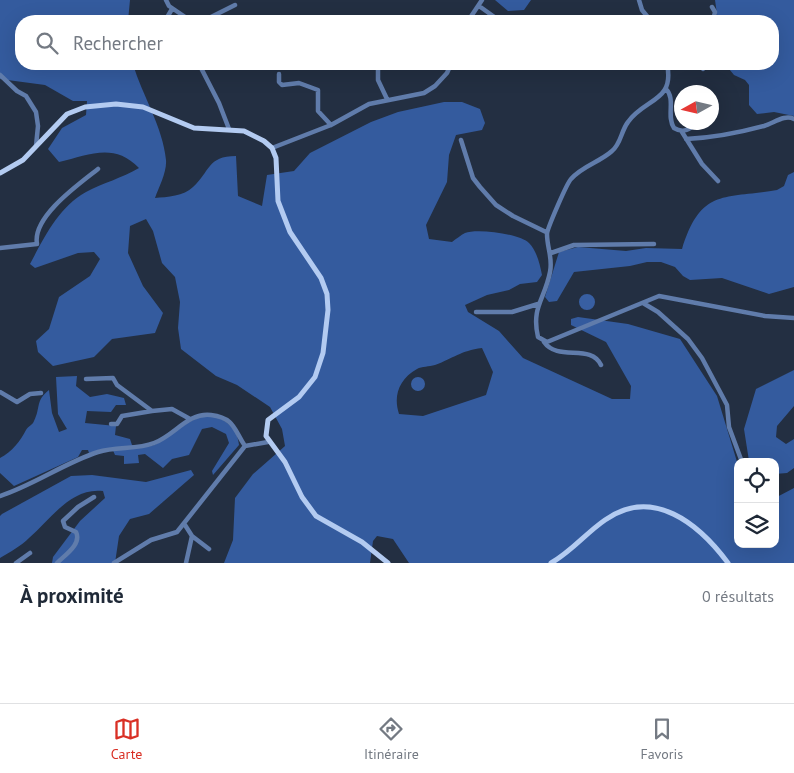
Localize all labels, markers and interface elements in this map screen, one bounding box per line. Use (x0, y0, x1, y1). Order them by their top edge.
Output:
search box (15, 15, 779, 70)
icon: search (33, 29, 61, 57)
text: Rechercher (73, 31, 163, 55)
north arrow (674, 85, 719, 130)
map controls (734, 458, 779, 548)
button: locate (734, 458, 779, 503)
button: layers (734, 503, 779, 548)
text: À proximité (20, 582, 124, 609)
text: 0 résultats (702, 586, 774, 606)
tab: Carte (111, 715, 142, 763)
tab: Itinéraire (364, 715, 419, 763)
tab: Favoris (640, 715, 683, 763)

